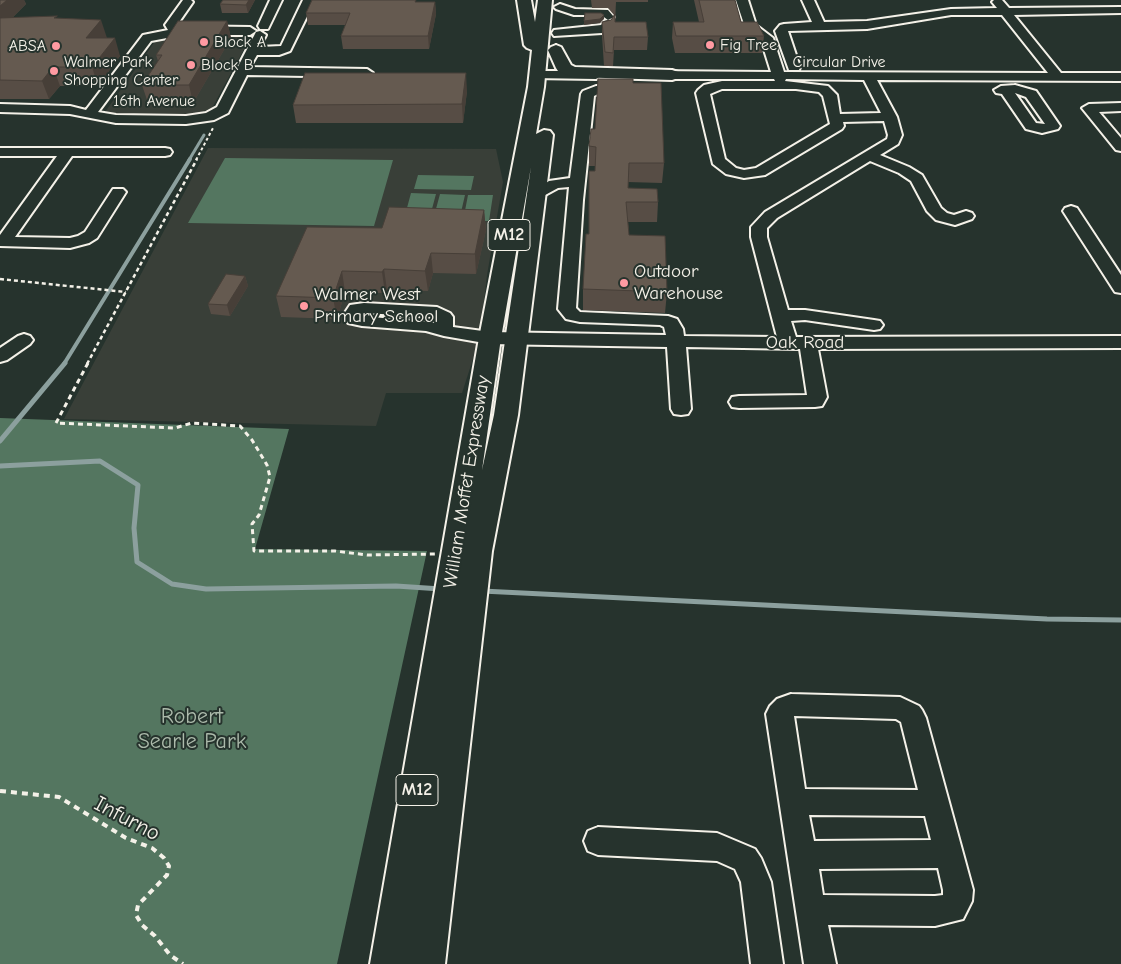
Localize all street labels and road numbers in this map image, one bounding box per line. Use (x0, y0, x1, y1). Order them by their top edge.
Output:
street label: Circular Drive (792, 52, 886, 72)
street label: 16th Avenue (113, 91, 195, 111)
road number: M12 (488, 220, 530, 250)
street label: Oak Road (766, 332, 844, 354)
street label: William Moffet Expressway (439, 374, 495, 590)
road number: M12 (396, 774, 438, 806)
street label: Infurno (90, 791, 164, 847)

